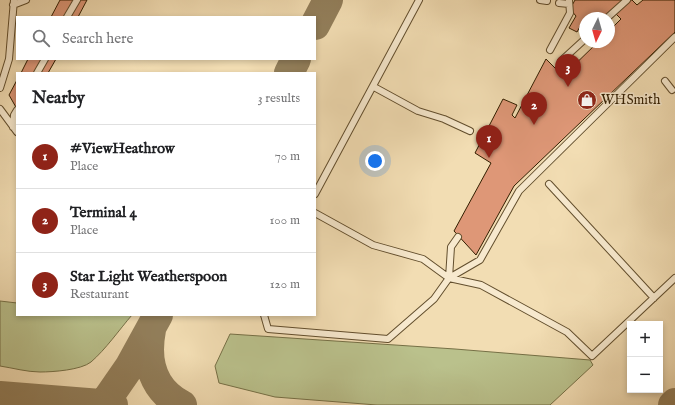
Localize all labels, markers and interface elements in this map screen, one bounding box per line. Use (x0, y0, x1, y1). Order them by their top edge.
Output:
north arrow (579, 12, 615, 48)
search box (16, 16, 316, 60)
icon: search (30, 27, 52, 49)
text: Search here (62, 29, 133, 48)
pin: 3 (555, 54, 581, 87)
text: Nearby (32, 88, 85, 109)
shop icon: WHSmith (576, 89, 598, 111)
text: 3 results (258, 90, 300, 107)
place label: WHSmith (601, 91, 661, 109)
pin: 2 (521, 92, 547, 125)
pin: 1 (476, 125, 502, 158)
text: #ViewHeathrow (70, 139, 175, 158)
text: 1 (43, 148, 47, 165)
text: 70 m (275, 148, 300, 165)
your location (365, 151, 385, 171)
text: Place (70, 158, 98, 175)
text: Terminal 4 (70, 203, 137, 222)
text: 2 (42, 212, 48, 229)
text: 100 m (270, 212, 300, 229)
text: Place (70, 222, 98, 239)
text: Star Light Weatherspoon (70, 267, 227, 286)
text: 3 (43, 276, 47, 293)
text: 120 m (270, 276, 300, 293)
text: Restaurant (70, 286, 129, 303)
map controls (627, 321, 663, 393)
button: + (627, 321, 663, 357)
button: − (627, 357, 663, 393)

